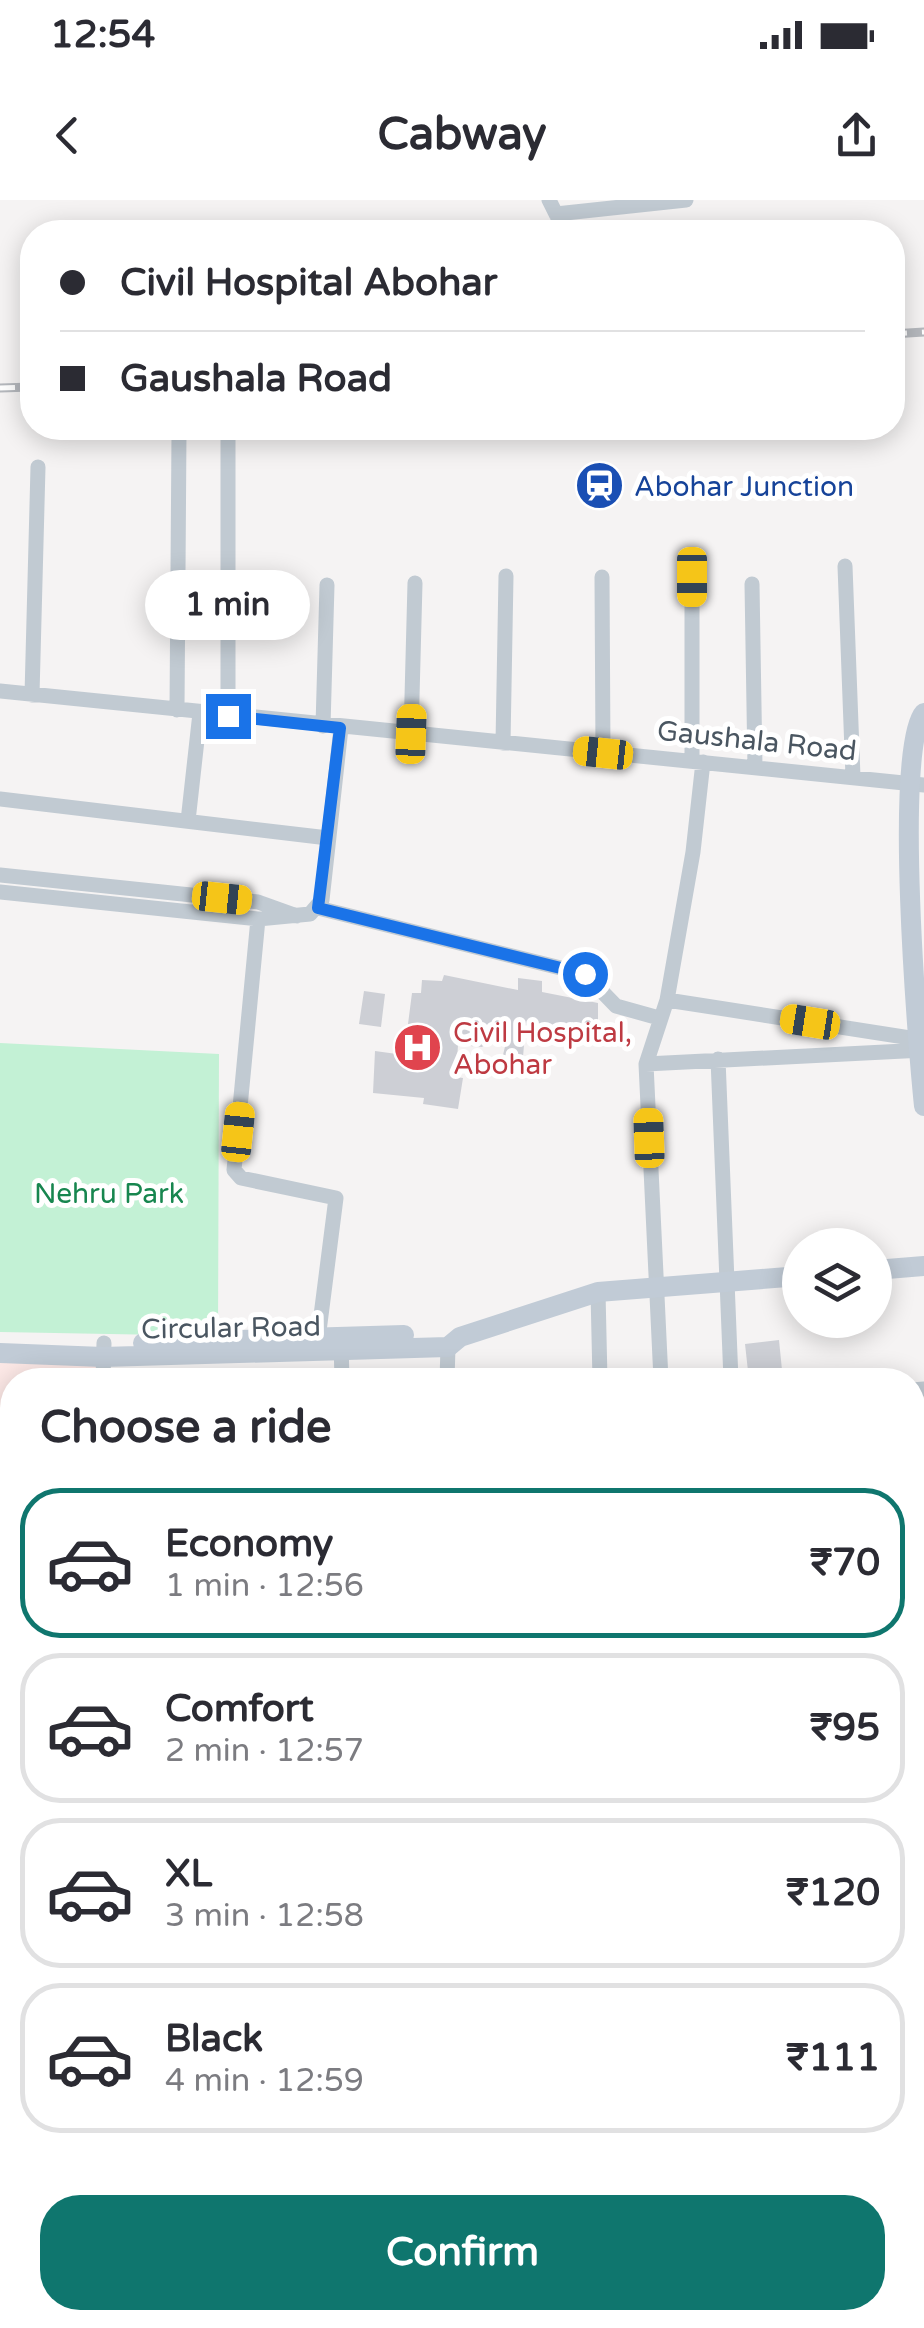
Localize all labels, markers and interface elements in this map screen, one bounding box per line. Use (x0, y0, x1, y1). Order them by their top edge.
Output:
text: 12:54 (50, 12, 155, 58)
icon: back (40, 108, 95, 163)
text: Cabway (377, 108, 547, 162)
icon: share (829, 108, 884, 163)
text: Civil Hospital Abohar (120, 260, 497, 306)
text: Gaushala Road (120, 356, 392, 402)
station icon: Abohar Junction (573, 460, 625, 512)
place label: Abohar Junction (634, 470, 854, 504)
car (677, 547, 707, 607)
callout: 1 min (146, 571, 310, 641)
text: 1 min (185, 586, 270, 624)
route end (206, 694, 251, 739)
car (395, 703, 427, 765)
street label: Gaushala Road (655, 714, 858, 768)
car (572, 735, 634, 771)
car (191, 880, 253, 916)
route start (563, 952, 608, 997)
car (778, 1002, 842, 1042)
place label: Civil Hospital, Abohar (453, 1016, 632, 1082)
hospital icon: Civil Hospital, Abohar (392, 1022, 444, 1074)
car (220, 1101, 256, 1163)
car (633, 1107, 665, 1169)
park label: Nehru Park (34, 1177, 184, 1211)
map controls (782, 1228, 892, 1338)
button: layers (782, 1228, 892, 1338)
street label: Circular Road (141, 1309, 321, 1347)
text: Choose a ride (40, 1401, 331, 1455)
icon: car (45, 1518, 135, 1608)
text: Economy (165, 1521, 333, 1567)
text: ₹70 (810, 1540, 880, 1586)
text: 1 min · 12:56 (165, 1567, 364, 1605)
icon: car (45, 1683, 135, 1773)
text: Comfort (165, 1686, 314, 1732)
text: ₹95 (810, 1705, 880, 1751)
text: 2 min · 12:57 (165, 1732, 364, 1770)
icon: car (45, 1848, 135, 1938)
text: XL (165, 1851, 212, 1897)
text: ₹120 (786, 1870, 880, 1916)
text: 3 min · 12:58 (165, 1897, 364, 1935)
icon: car (45, 2013, 135, 2103)
text: Black (165, 2016, 263, 2062)
text: ₹111 (786, 2035, 880, 2081)
text: 4 min · 12:59 (165, 2062, 364, 2100)
button: Confirm (40, 2195, 885, 2310)

